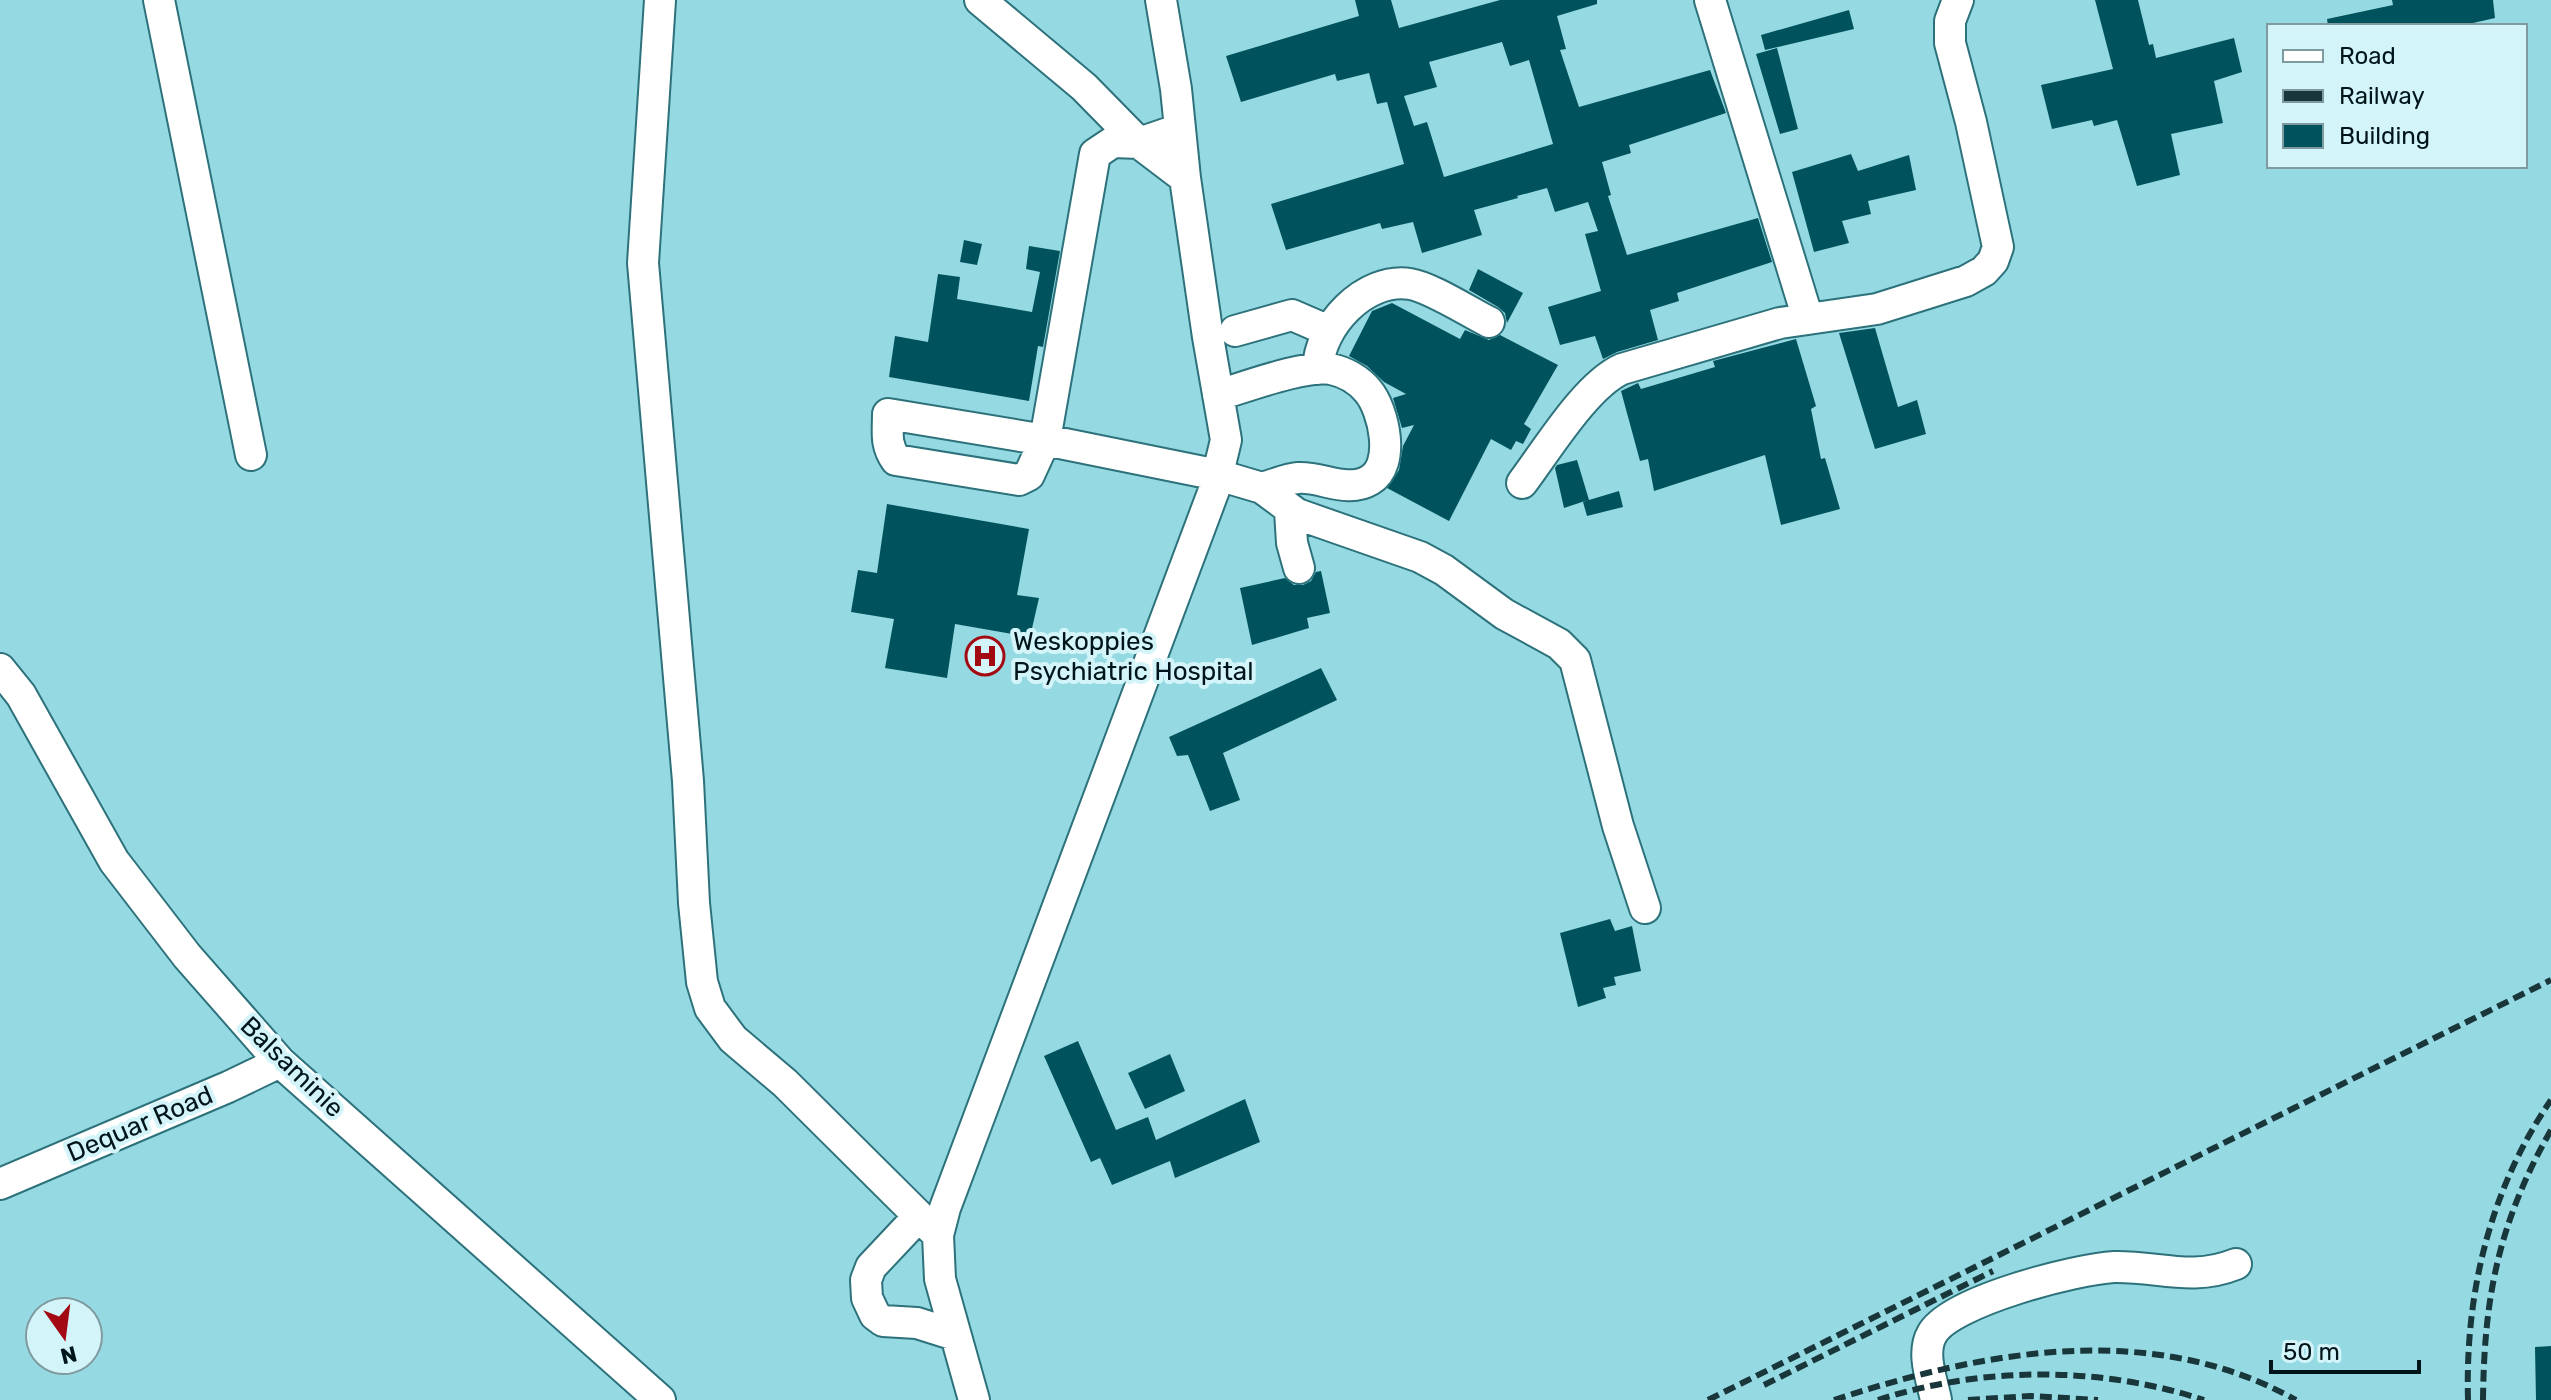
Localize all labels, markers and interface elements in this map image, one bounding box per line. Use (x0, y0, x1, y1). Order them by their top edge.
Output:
legend (2267, 24, 2527, 168)
text: Road (2339, 42, 2396, 70)
text: Railway (2339, 82, 2425, 110)
text: Building (2339, 122, 2430, 150)
place label: Weskoppies Psychiatric Hospital (1013, 626, 1254, 687)
hospital icon: Weskoppies Psychiatric Hospital (964, 635, 1006, 677)
street label: Balsaminie (234, 1010, 350, 1124)
street label: Dequar Road (62, 1079, 218, 1169)
north arrow (24, 1296, 104, 1376)
scale bar (2271, 1324, 2419, 1374)
text: 50 m (2283, 1338, 2340, 1366)
text: N (58, 1340, 80, 1370)

